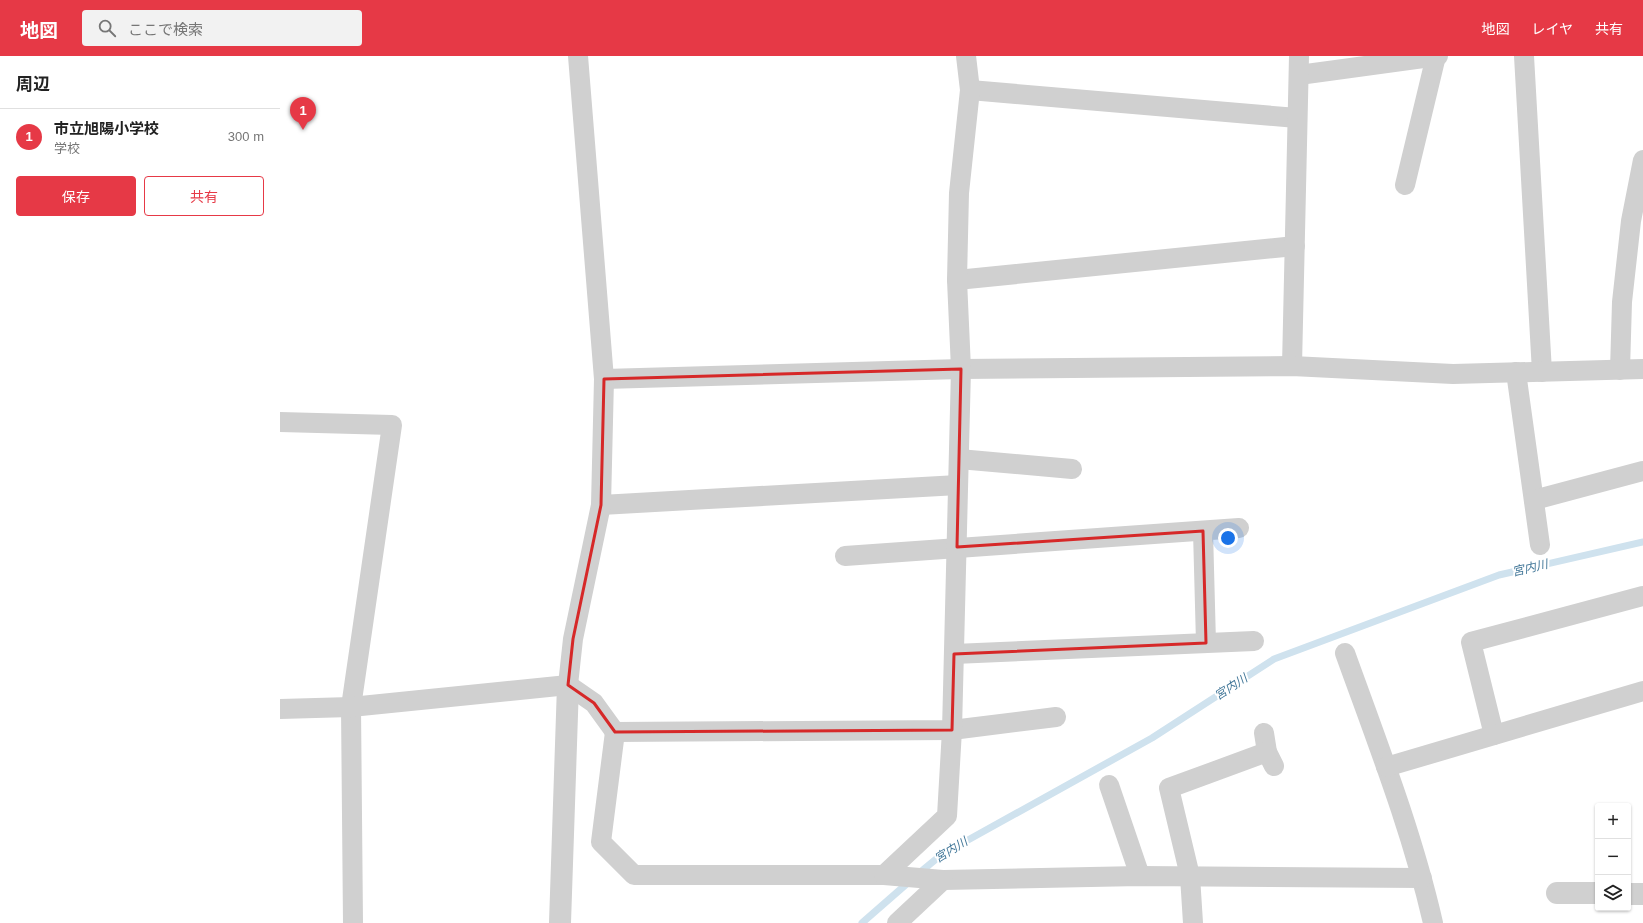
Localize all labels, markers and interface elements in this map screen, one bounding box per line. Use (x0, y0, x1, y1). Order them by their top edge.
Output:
search box (82, 10, 362, 46)
icon: search (96, 17, 118, 39)
text: 地図 (20, 20, 58, 41)
text: ここで検索 (128, 21, 203, 38)
text: 地図 (1481, 21, 1509, 37)
text: レイヤ (1531, 21, 1573, 37)
text: 共有 (1595, 21, 1623, 37)
text: 周辺 (16, 75, 50, 94)
pin: 1 (290, 97, 316, 130)
text: 市立旭陽小学校 (54, 120, 159, 137)
text: 1 (25, 129, 33, 144)
text: 300 m (228, 129, 264, 144)
text: 学校 (54, 141, 80, 156)
button: 保存 (16, 176, 136, 216)
button: 共有 (144, 176, 264, 216)
your location (1218, 528, 1238, 548)
water label: 宮内川 (1511, 557, 1551, 579)
water label: 宮内川 (1212, 670, 1252, 703)
map controls (1595, 803, 1631, 911)
button: + (1595, 803, 1631, 839)
water label: 宮内川 (932, 833, 972, 865)
button: − (1595, 839, 1631, 875)
button: layers (1595, 875, 1631, 911)

